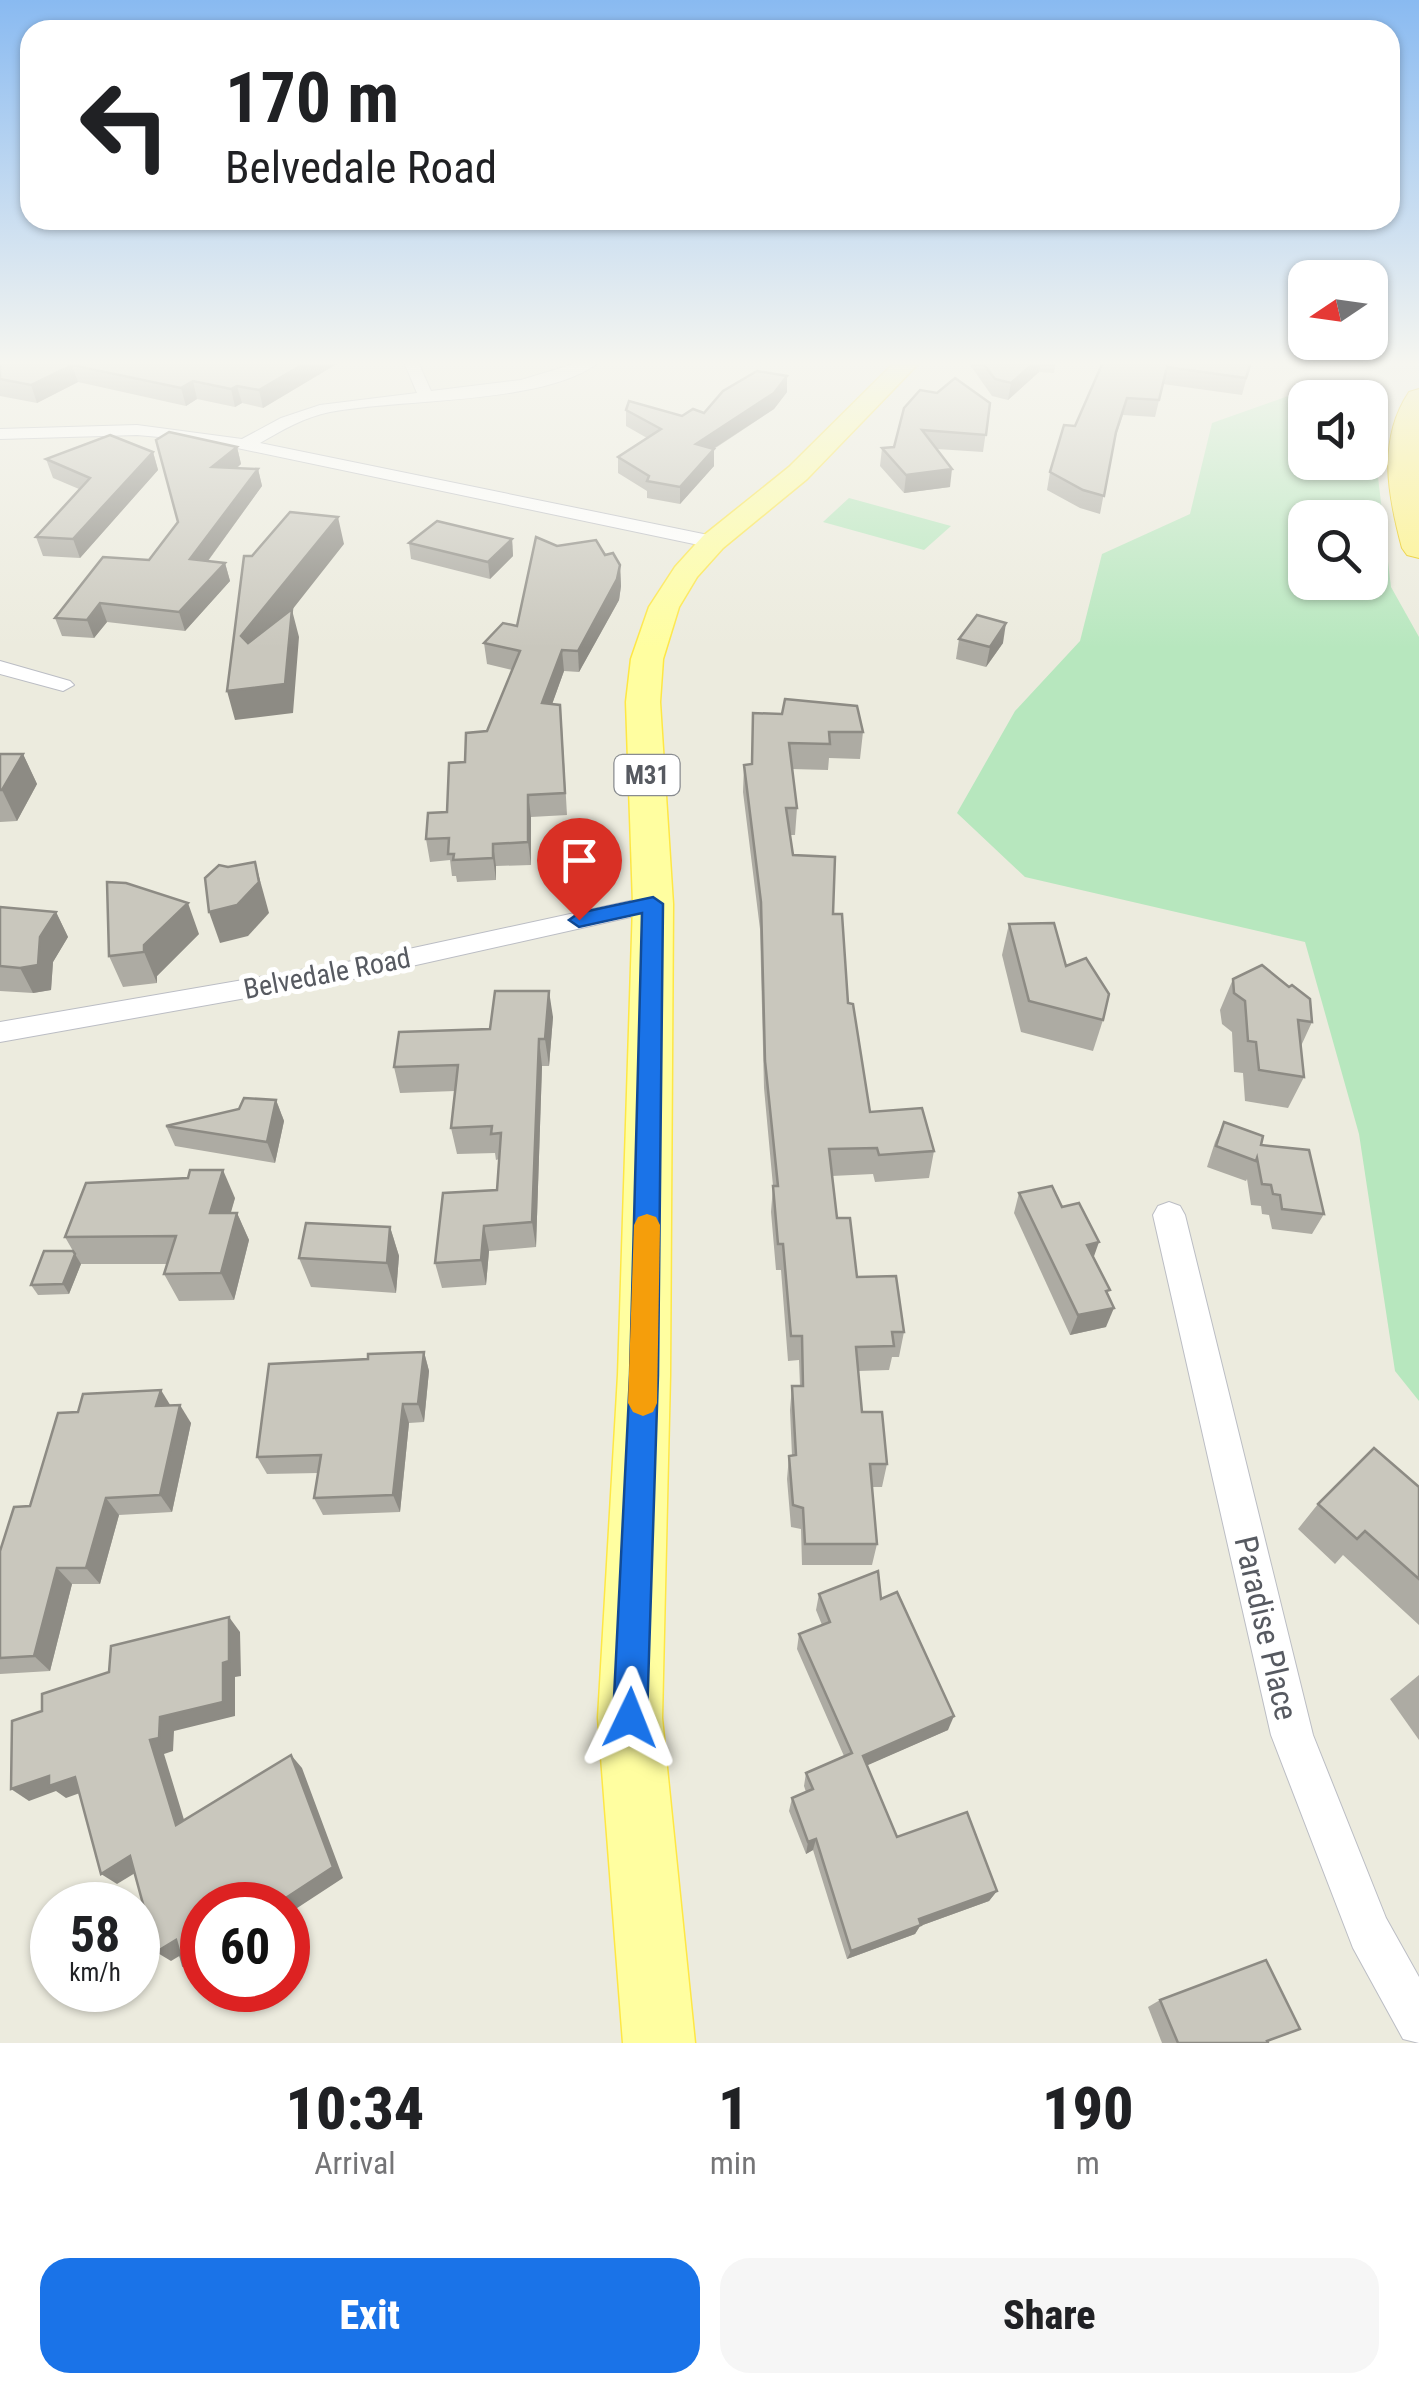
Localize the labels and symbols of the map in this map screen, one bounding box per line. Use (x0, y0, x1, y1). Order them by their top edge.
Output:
north arrow (1288, 260, 1388, 360)
road number: M31 (614, 755, 680, 795)
pin (537, 818, 622, 921)
street label: Belvedale Road (241, 941, 413, 1006)
street label: Paradise Place (1226, 1532, 1306, 1724)
position arrow (578, 1666, 682, 1770)
speed limit sign: 60 (180, 1882, 310, 2012)

